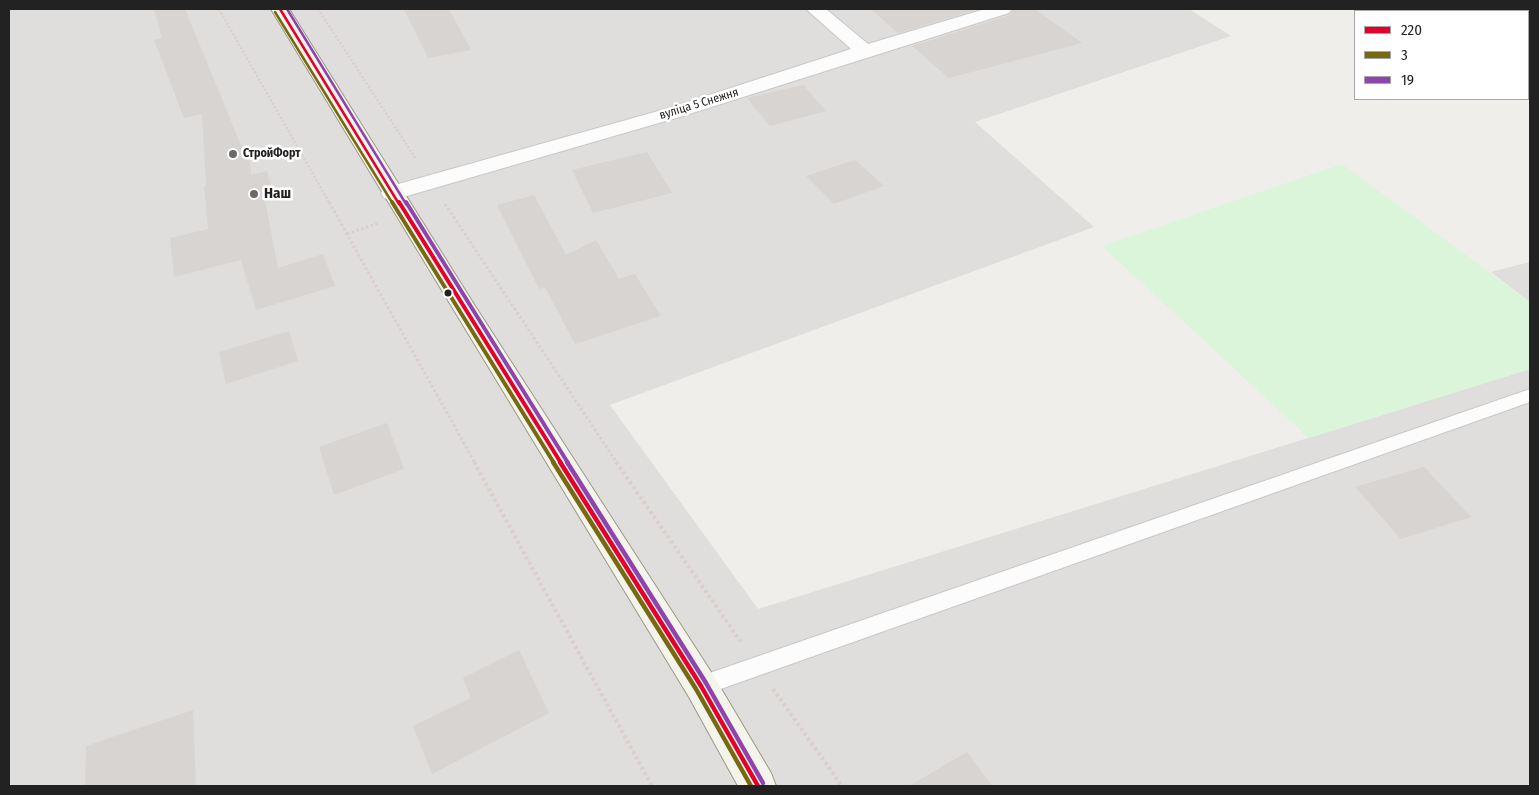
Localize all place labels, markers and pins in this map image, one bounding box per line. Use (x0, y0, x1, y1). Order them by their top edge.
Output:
place label: СтройФорт (243, 147, 300, 161)
marker: СтройФорт (227, 148, 239, 160)
place label: Наш (264, 185, 291, 203)
marker: Наш (248, 188, 260, 200)
unlabelled marker (443, 288, 453, 298)

